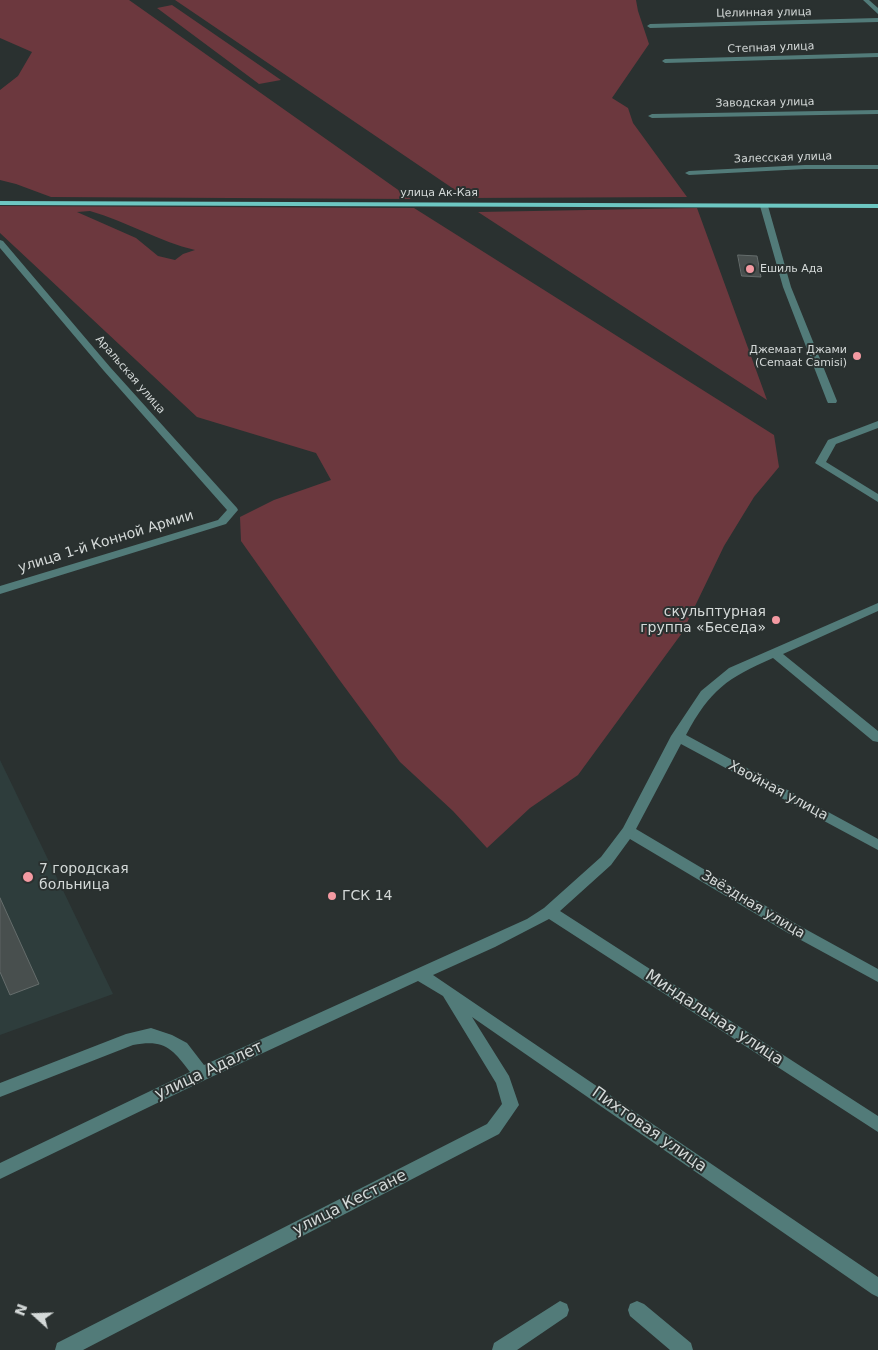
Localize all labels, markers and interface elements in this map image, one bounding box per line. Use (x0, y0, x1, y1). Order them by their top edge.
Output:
street label: Целинная улица (716, 6, 812, 20)
street label: Степная улица (727, 40, 815, 56)
street label: Заводская улица (715, 96, 815, 110)
street label: Залесская улица (734, 150, 832, 166)
street label: улица Ак-Кая (400, 186, 478, 200)
place label: Ешиль Ада (760, 262, 823, 276)
marker: Ешиль Ада (744, 263, 756, 275)
street label: Аральская улица (92, 333, 168, 417)
place label: Джемаат Джами (Cemaat Camisi) (749, 343, 847, 369)
marker: Джемаат Джами (Cemaat Camisi) (851, 350, 863, 362)
street label: улица 1-й Конной Армии (16, 507, 196, 577)
place label: скульптурная группа «Беседа» (640, 604, 766, 636)
marker: скульптурная группа «Беседа» (770, 614, 782, 626)
street label: Хвойная улица (725, 758, 831, 824)
place label: 7 городская больница (39, 861, 129, 894)
street label: Звёздная улица (698, 867, 808, 943)
marker: 7 городская больница (21, 870, 35, 884)
place label: ГСК 14 (342, 888, 393, 904)
marker: ГСК 14 (326, 890, 338, 902)
street label: Миндальная улица (641, 966, 787, 1070)
street label: улица Адалет (152, 1038, 266, 1104)
street label: Пихтовая улица (588, 1083, 710, 1177)
street label: улица Кестане (290, 1166, 410, 1240)
north arrow (10, 1290, 60, 1340)
text: N (11, 1302, 30, 1318)

